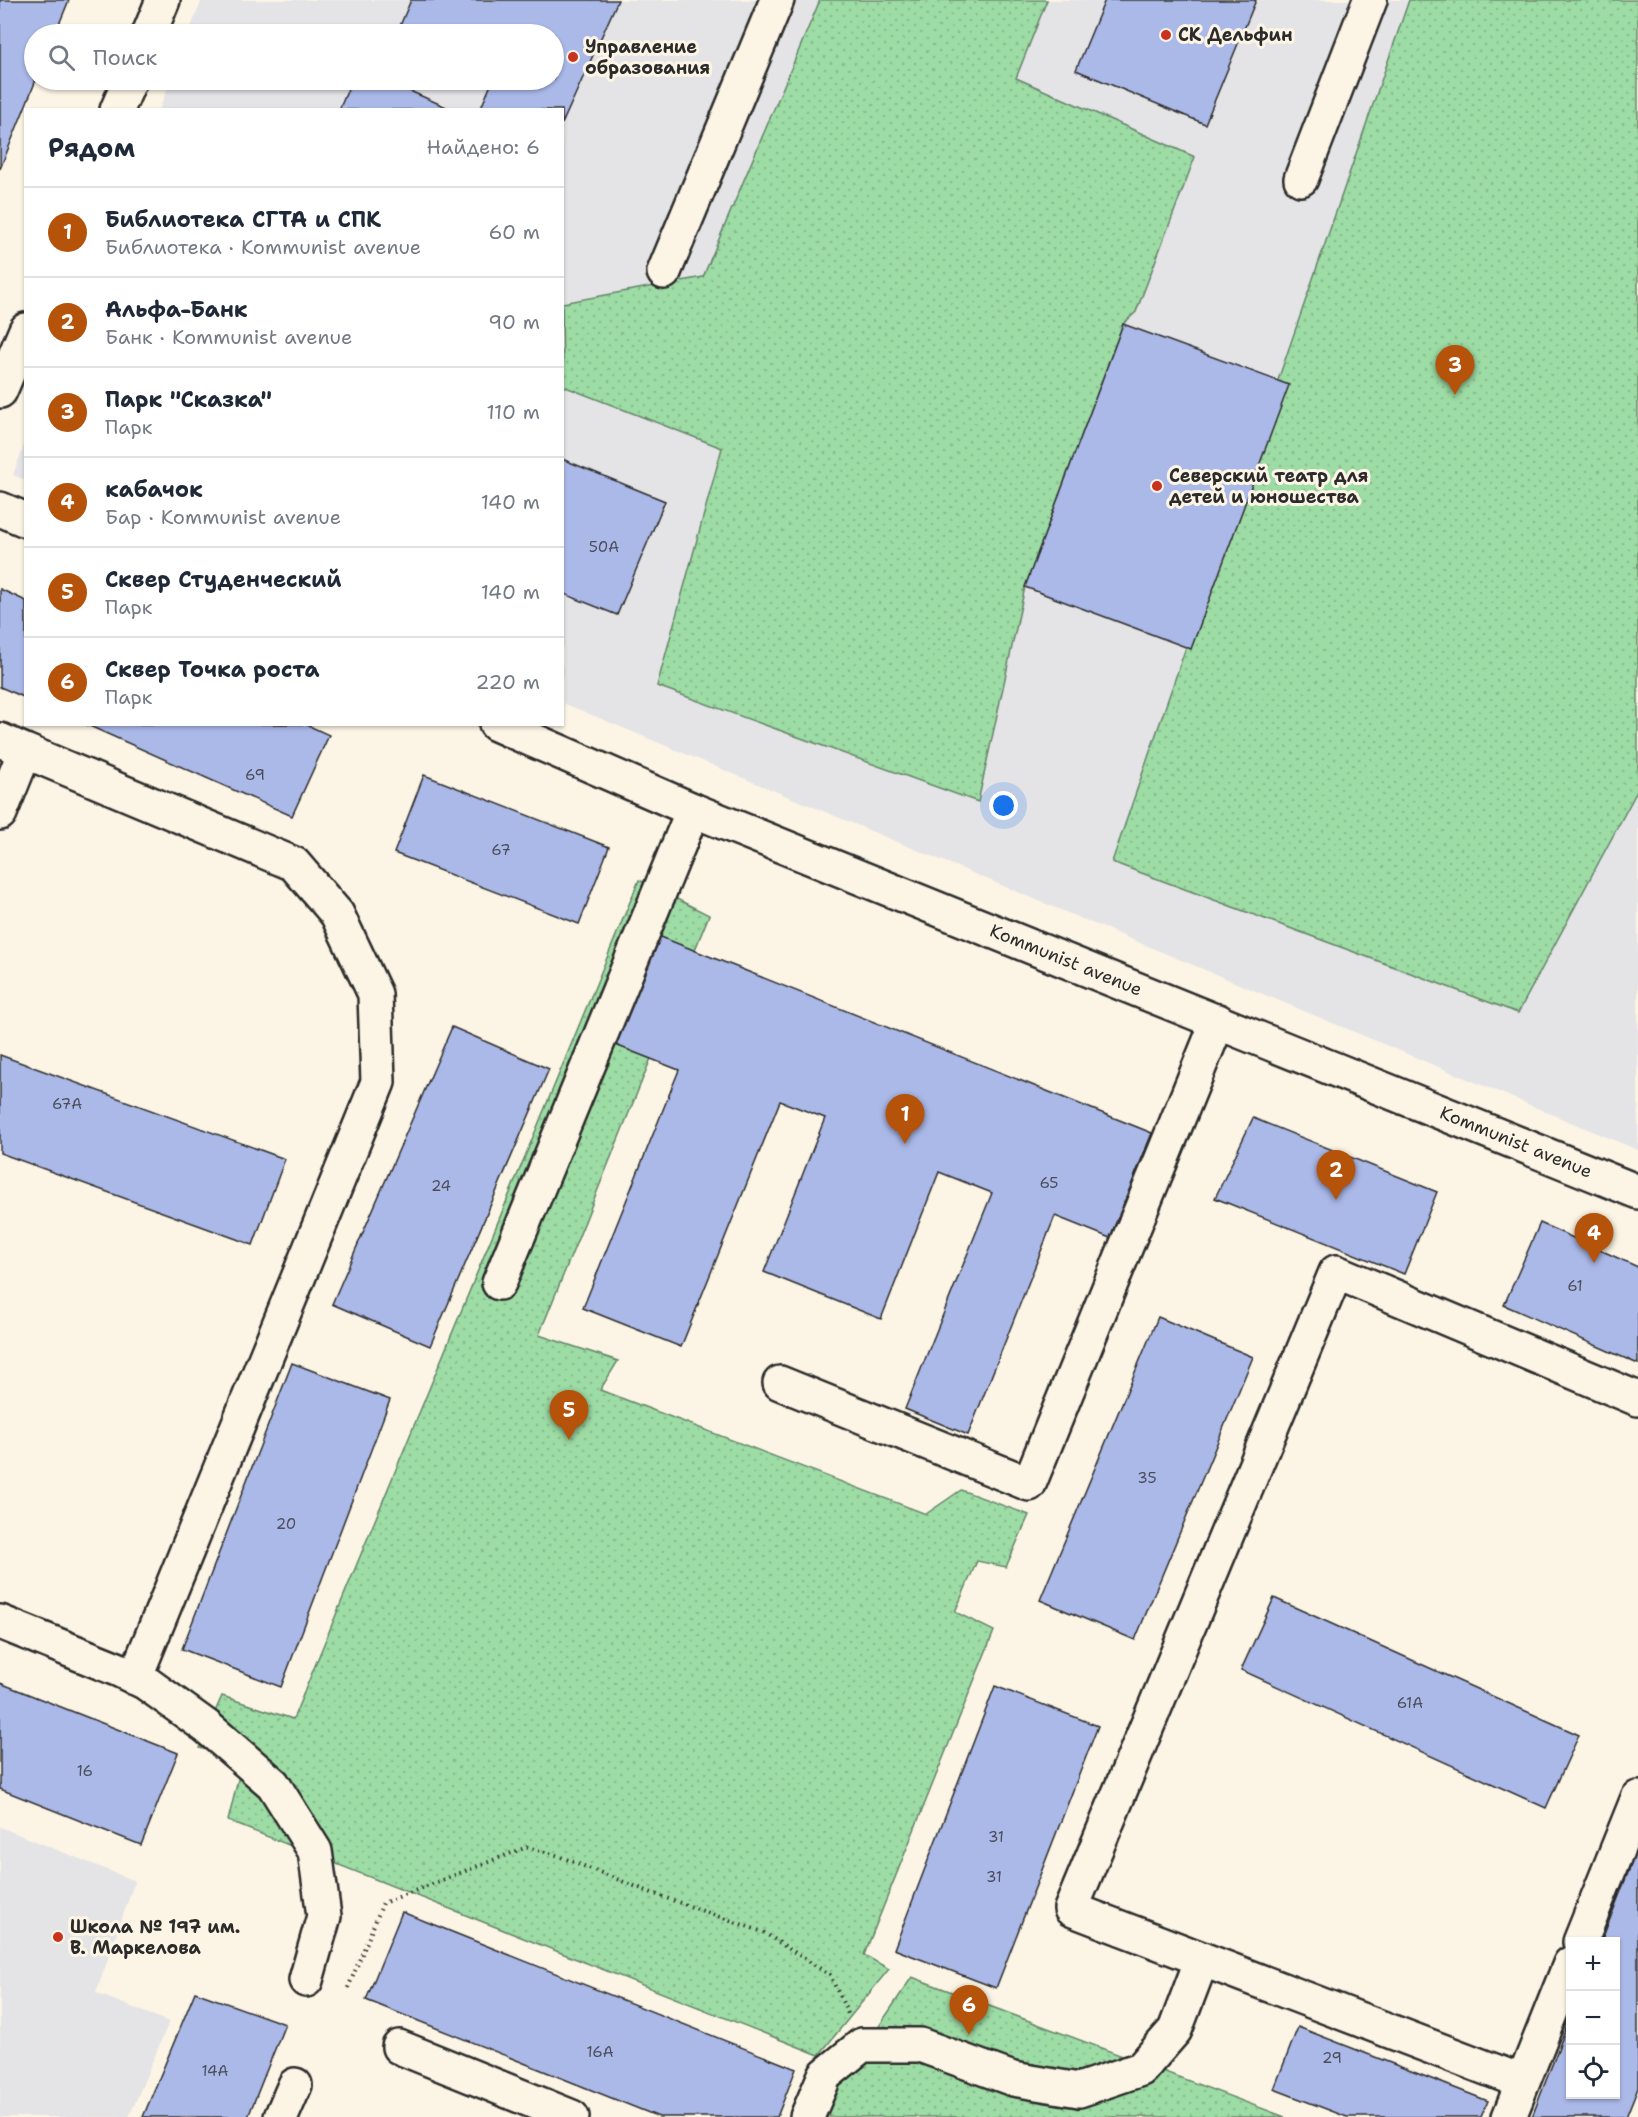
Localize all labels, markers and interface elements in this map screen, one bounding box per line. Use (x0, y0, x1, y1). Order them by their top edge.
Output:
place label: СК Дельфин (1178, 23, 1293, 47)
search box (24, 24, 564, 90)
marker: СК Дельфин (1159, 28, 1173, 42)
place label: Управление образования (585, 35, 710, 80)
icon: search (45, 41, 78, 74)
text: Поиск (93, 43, 157, 72)
marker: Управление образования (566, 50, 580, 64)
text: Рядом (48, 130, 135, 165)
text: Найдено: 6 (427, 134, 540, 160)
text: Библиотека СГТА и СПК (105, 205, 381, 234)
text: 1 (63, 219, 72, 245)
text: 60 m (488, 219, 540, 245)
text: Библиотека · Kommunist avenue (105, 234, 421, 260)
text: Альфа-Банк (105, 295, 248, 324)
text: 2 (61, 309, 75, 335)
text: 90 m (488, 309, 540, 335)
text: Банк · Kommunist avenue (105, 324, 352, 350)
pin: 3 (1436, 346, 1474, 395)
text: Парк "Сказка" (105, 385, 272, 414)
text: 3 (61, 399, 75, 425)
text: 110 m (486, 399, 540, 425)
text: Парк (105, 414, 152, 440)
place label: Северский театр для детей и юношества (1169, 464, 1368, 509)
text: кабачок (105, 475, 203, 504)
marker: Северский театр для детей и юношества (1150, 479, 1164, 493)
text: 4 (61, 489, 75, 515)
text: 140 m (481, 489, 540, 515)
text: Бар · Kommunist avenue (105, 504, 341, 530)
house number: 50А (589, 537, 619, 557)
text: Сквер Студенческий (105, 565, 342, 594)
text: 5 (61, 579, 74, 605)
text: 140 m (481, 579, 540, 605)
text: Парк (105, 594, 152, 620)
text: Сквер Точка роста (105, 655, 320, 684)
text: 6 (61, 669, 75, 695)
text: 220 m (476, 669, 540, 695)
text: Парк (105, 684, 152, 710)
house number: 69 (245, 765, 265, 785)
your location (989, 791, 1018, 820)
house number: 67 (491, 840, 511, 860)
street label: Kommunist avenue (986, 918, 1146, 1002)
house number: 67А (52, 1094, 82, 1114)
pin: 1 (886, 1094, 924, 1144)
street label: Kommunist avenue (1436, 1100, 1596, 1184)
pin: 2 (1316, 1150, 1356, 1200)
house number: 65 (1039, 1173, 1059, 1193)
house number: 24 (431, 1176, 451, 1196)
pin: 4 (1574, 1214, 1614, 1263)
house number: 61 (1567, 1276, 1583, 1296)
pin: 5 (550, 1390, 588, 1440)
house number: 35 (1137, 1468, 1157, 1488)
house number: 20 (276, 1514, 296, 1534)
house number: 61А (1397, 1693, 1423, 1713)
house number: 16 (77, 1761, 93, 1781)
house number: 31 (988, 1827, 1004, 1847)
house number: 31 (986, 1867, 1002, 1887)
place label: Школа № 197 им. В. Маркелова (70, 1915, 240, 1960)
marker: Школа № 197 им. В. Маркелова (51, 1930, 65, 1944)
map controls (1566, 1937, 1620, 2099)
button: + (1566, 1937, 1620, 1991)
pin: 6 (950, 1986, 988, 2035)
button: − (1566, 1991, 1620, 2045)
house number: 16А (586, 2042, 614, 2062)
button: locate (1566, 2045, 1620, 2099)
house number: 29 (1322, 2048, 1342, 2068)
house number: 14А (202, 2061, 229, 2081)

